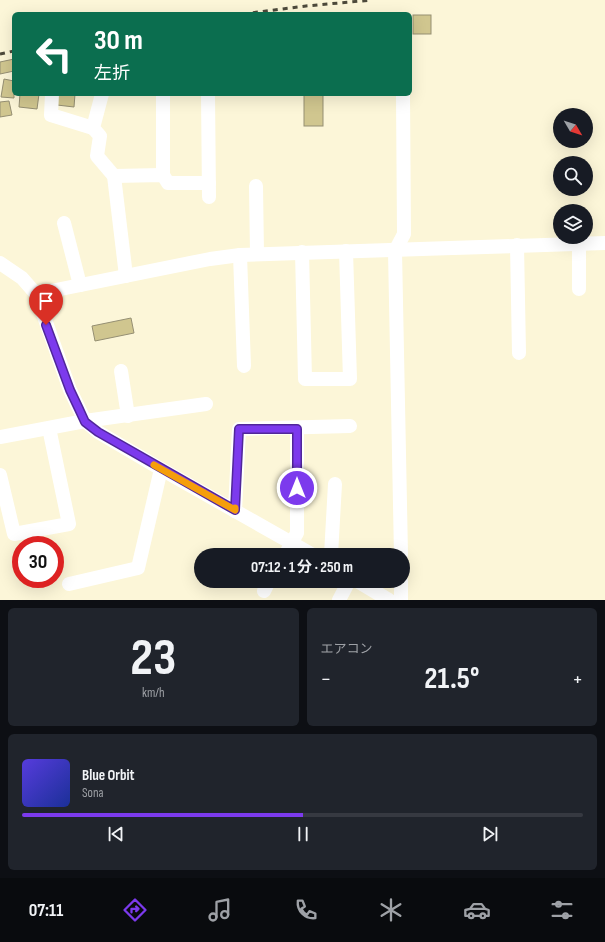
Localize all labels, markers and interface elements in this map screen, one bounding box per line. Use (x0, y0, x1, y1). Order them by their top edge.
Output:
text: 30 m (94, 24, 143, 57)
icon: left (28, 28, 80, 80)
text: 左折 (94, 63, 130, 84)
north arrow (553, 108, 593, 148)
map controls (553, 108, 593, 244)
button: search (553, 156, 593, 196)
button: layers (553, 204, 593, 244)
pin (29, 284, 63, 325)
icon: arrive (35, 290, 57, 312)
position arrow (276, 467, 318, 509)
speed limit sign: 30 (12, 536, 64, 588)
text: 07:12 · 1 分 · 250 m (251, 558, 353, 577)
text: 23 (130, 627, 176, 690)
text: エアコン (321, 641, 373, 657)
text: 21.5° (424, 661, 479, 697)
text: − (321, 666, 331, 693)
text: + (572, 666, 583, 693)
text: km/h (142, 685, 164, 701)
text: Blue Orbit (82, 766, 134, 785)
text: Sona (82, 785, 104, 801)
icon: previous (105, 823, 127, 845)
icon: pause (292, 823, 314, 845)
icon: next (479, 823, 501, 845)
icon: directions (121, 896, 149, 924)
icon: music (206, 896, 234, 924)
icon: phone (292, 896, 320, 924)
icon: climate (377, 896, 405, 924)
icon: car (463, 896, 491, 924)
icon: filters (548, 896, 576, 924)
text: 07:11 (29, 900, 63, 921)

